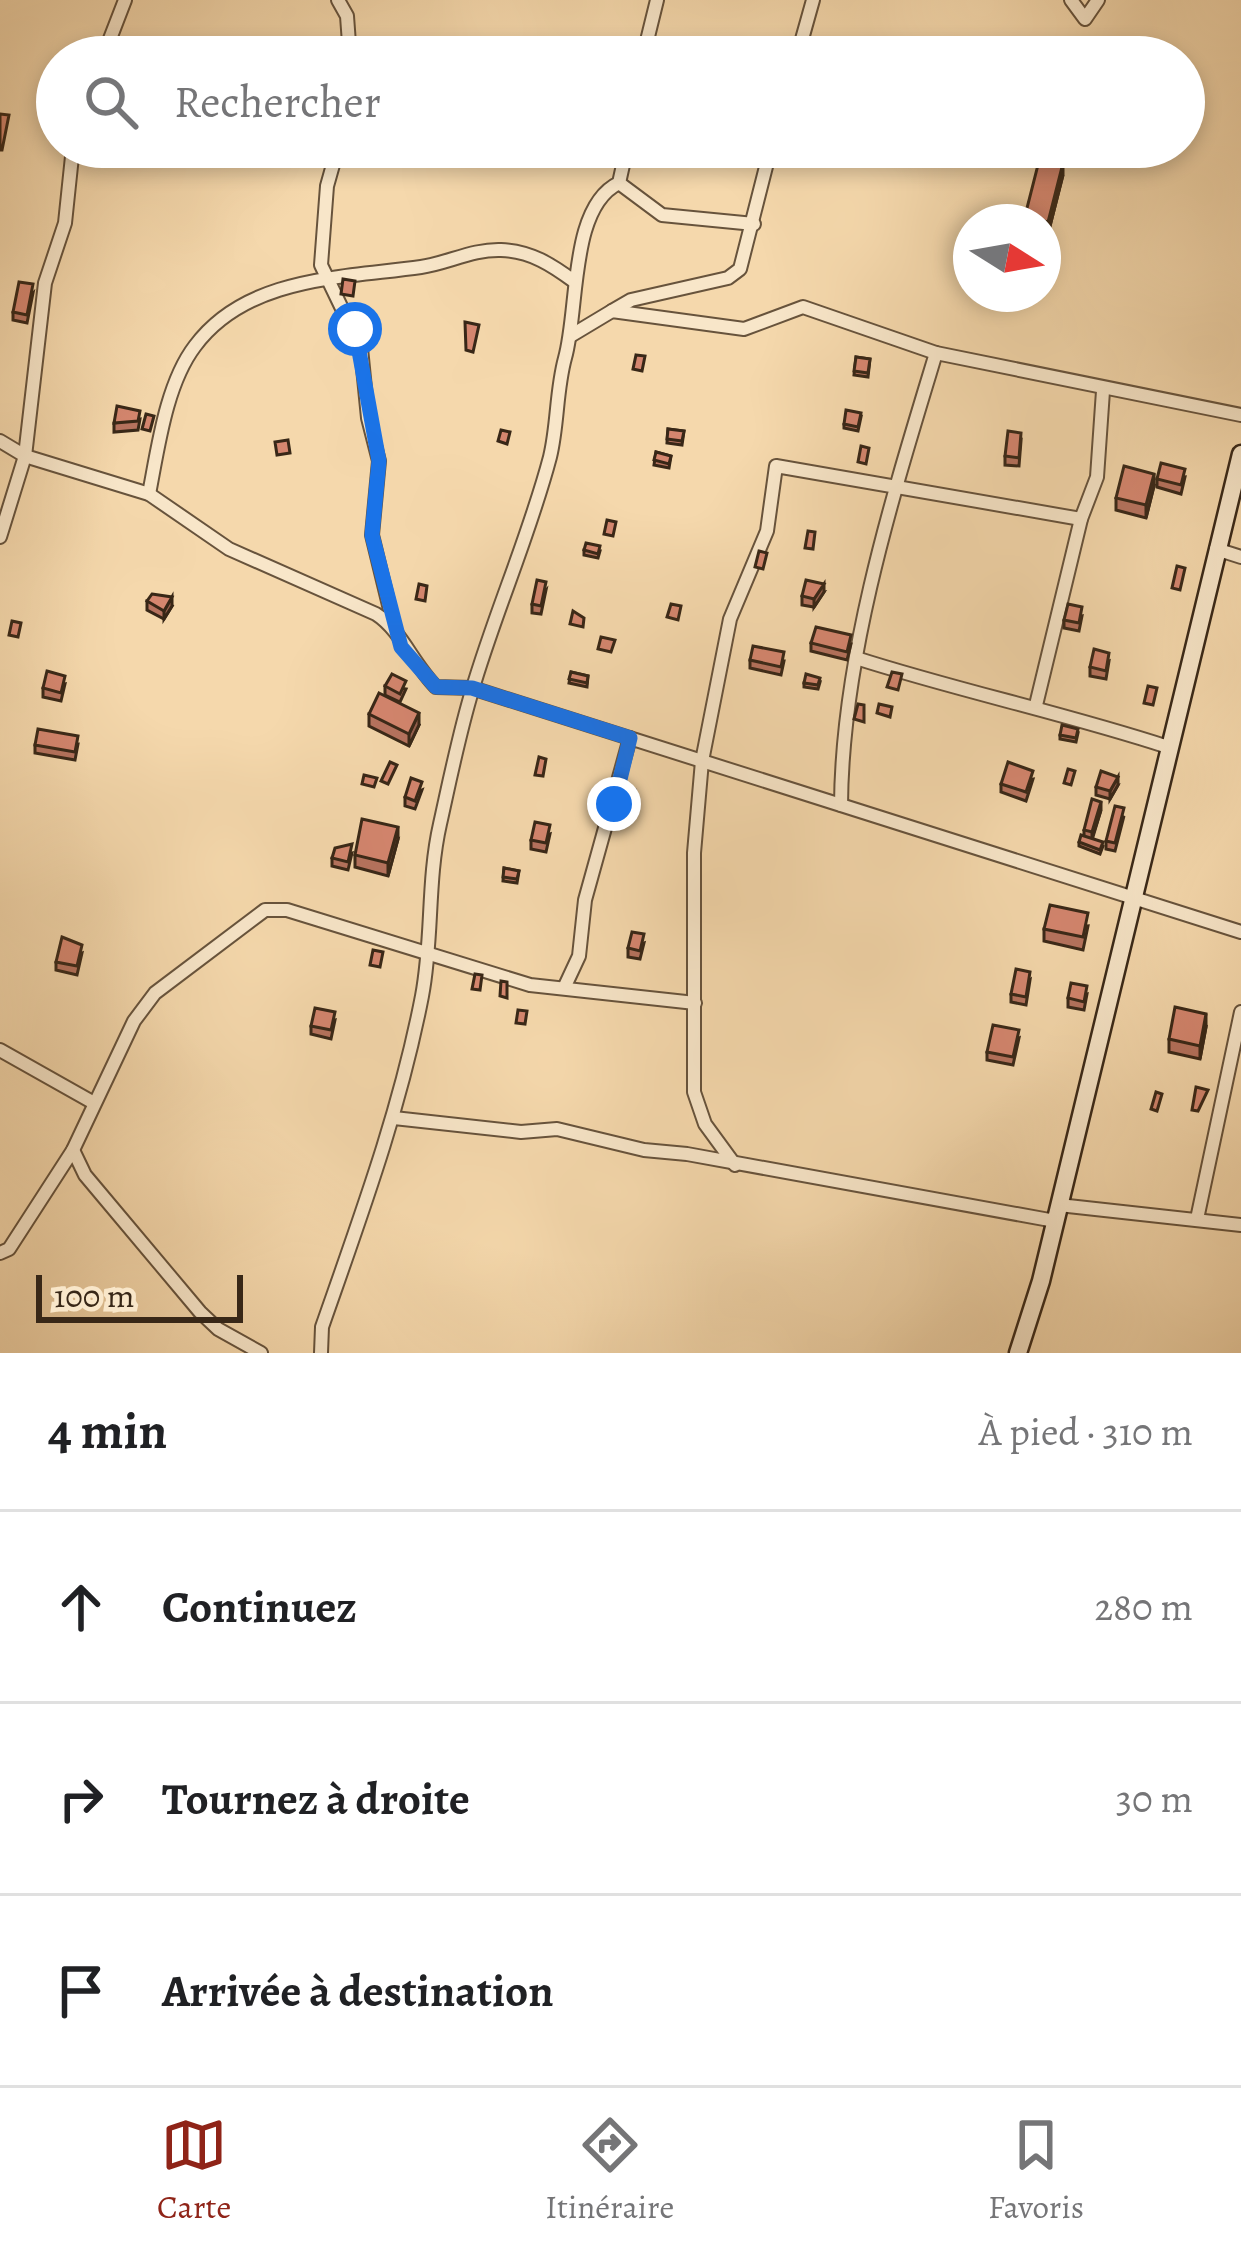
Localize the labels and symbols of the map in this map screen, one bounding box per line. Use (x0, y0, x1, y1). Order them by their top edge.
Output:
north arrow (953, 204, 1061, 312)
route start (328, 302, 382, 356)
route end (587, 777, 641, 831)
scale bar (36, 1269, 243, 1322)

